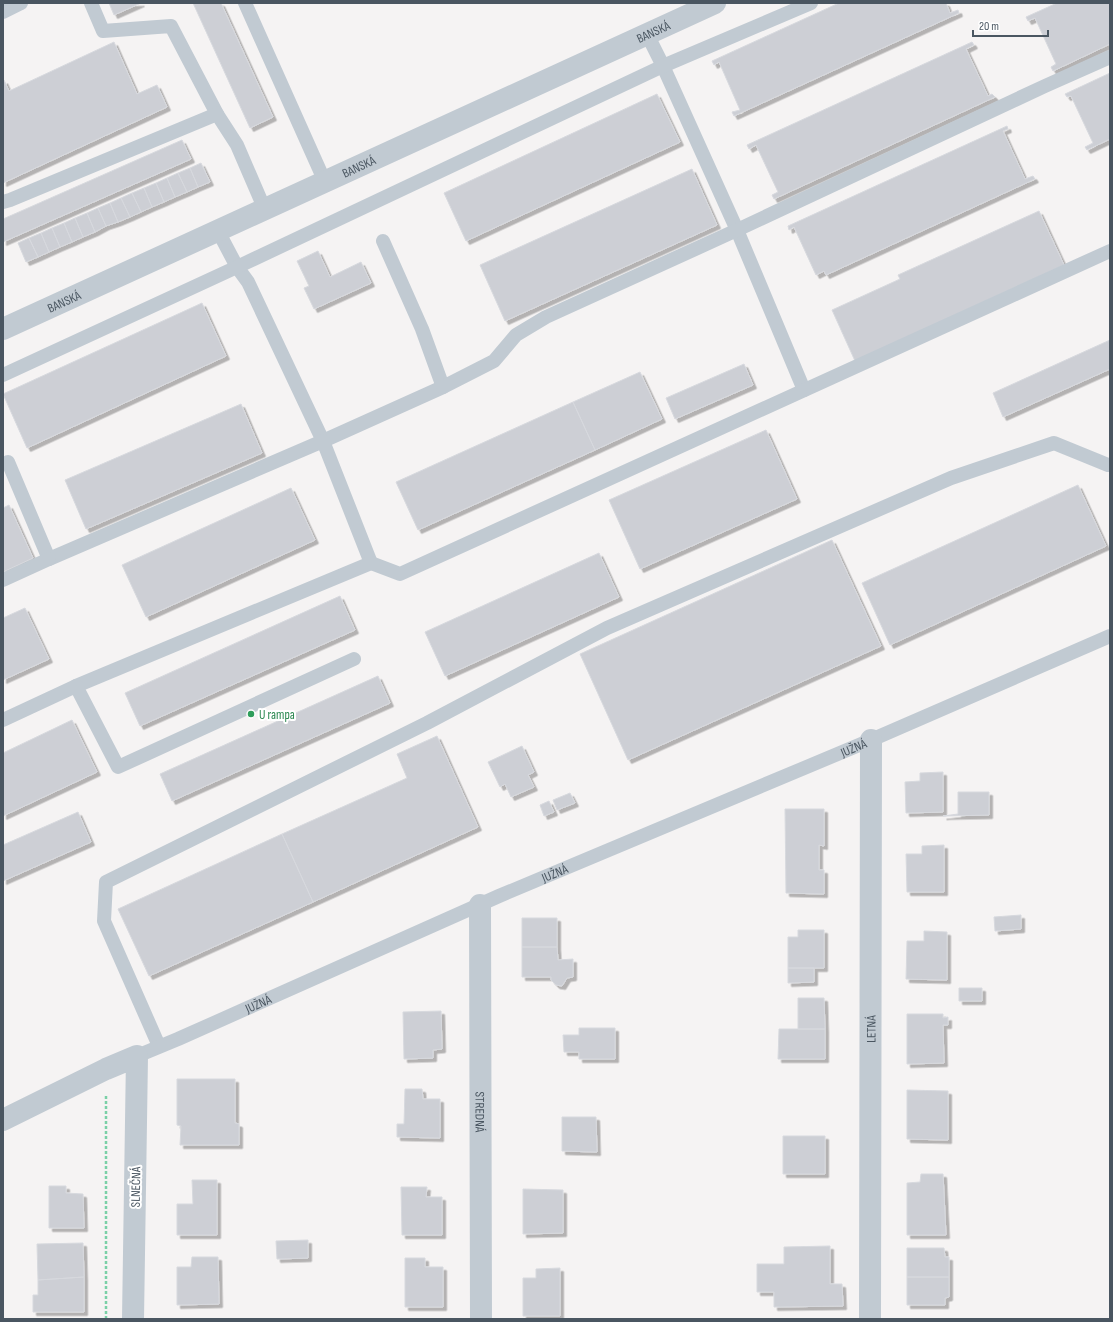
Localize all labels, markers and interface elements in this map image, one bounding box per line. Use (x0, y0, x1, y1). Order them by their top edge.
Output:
scale bar (973, 12, 1048, 38)
street label: BANSKÁ (634, 18, 673, 47)
text: 20 m (979, 19, 999, 34)
street label: BANSKÁ (340, 152, 379, 182)
street label: BANSKÁ (45, 287, 84, 317)
place label: U rampa (259, 707, 295, 723)
marker: U rampa (246, 709, 256, 719)
street label: JUŽNÁ (837, 736, 870, 761)
street label: JUŽNÁ (539, 861, 571, 887)
street label: JUŽNÁ (242, 991, 274, 1017)
street label: LETNÁ (863, 1015, 880, 1043)
street label: STREDNÁ (471, 1092, 488, 1133)
street label: SLNEČNÁ (127, 1166, 144, 1208)

